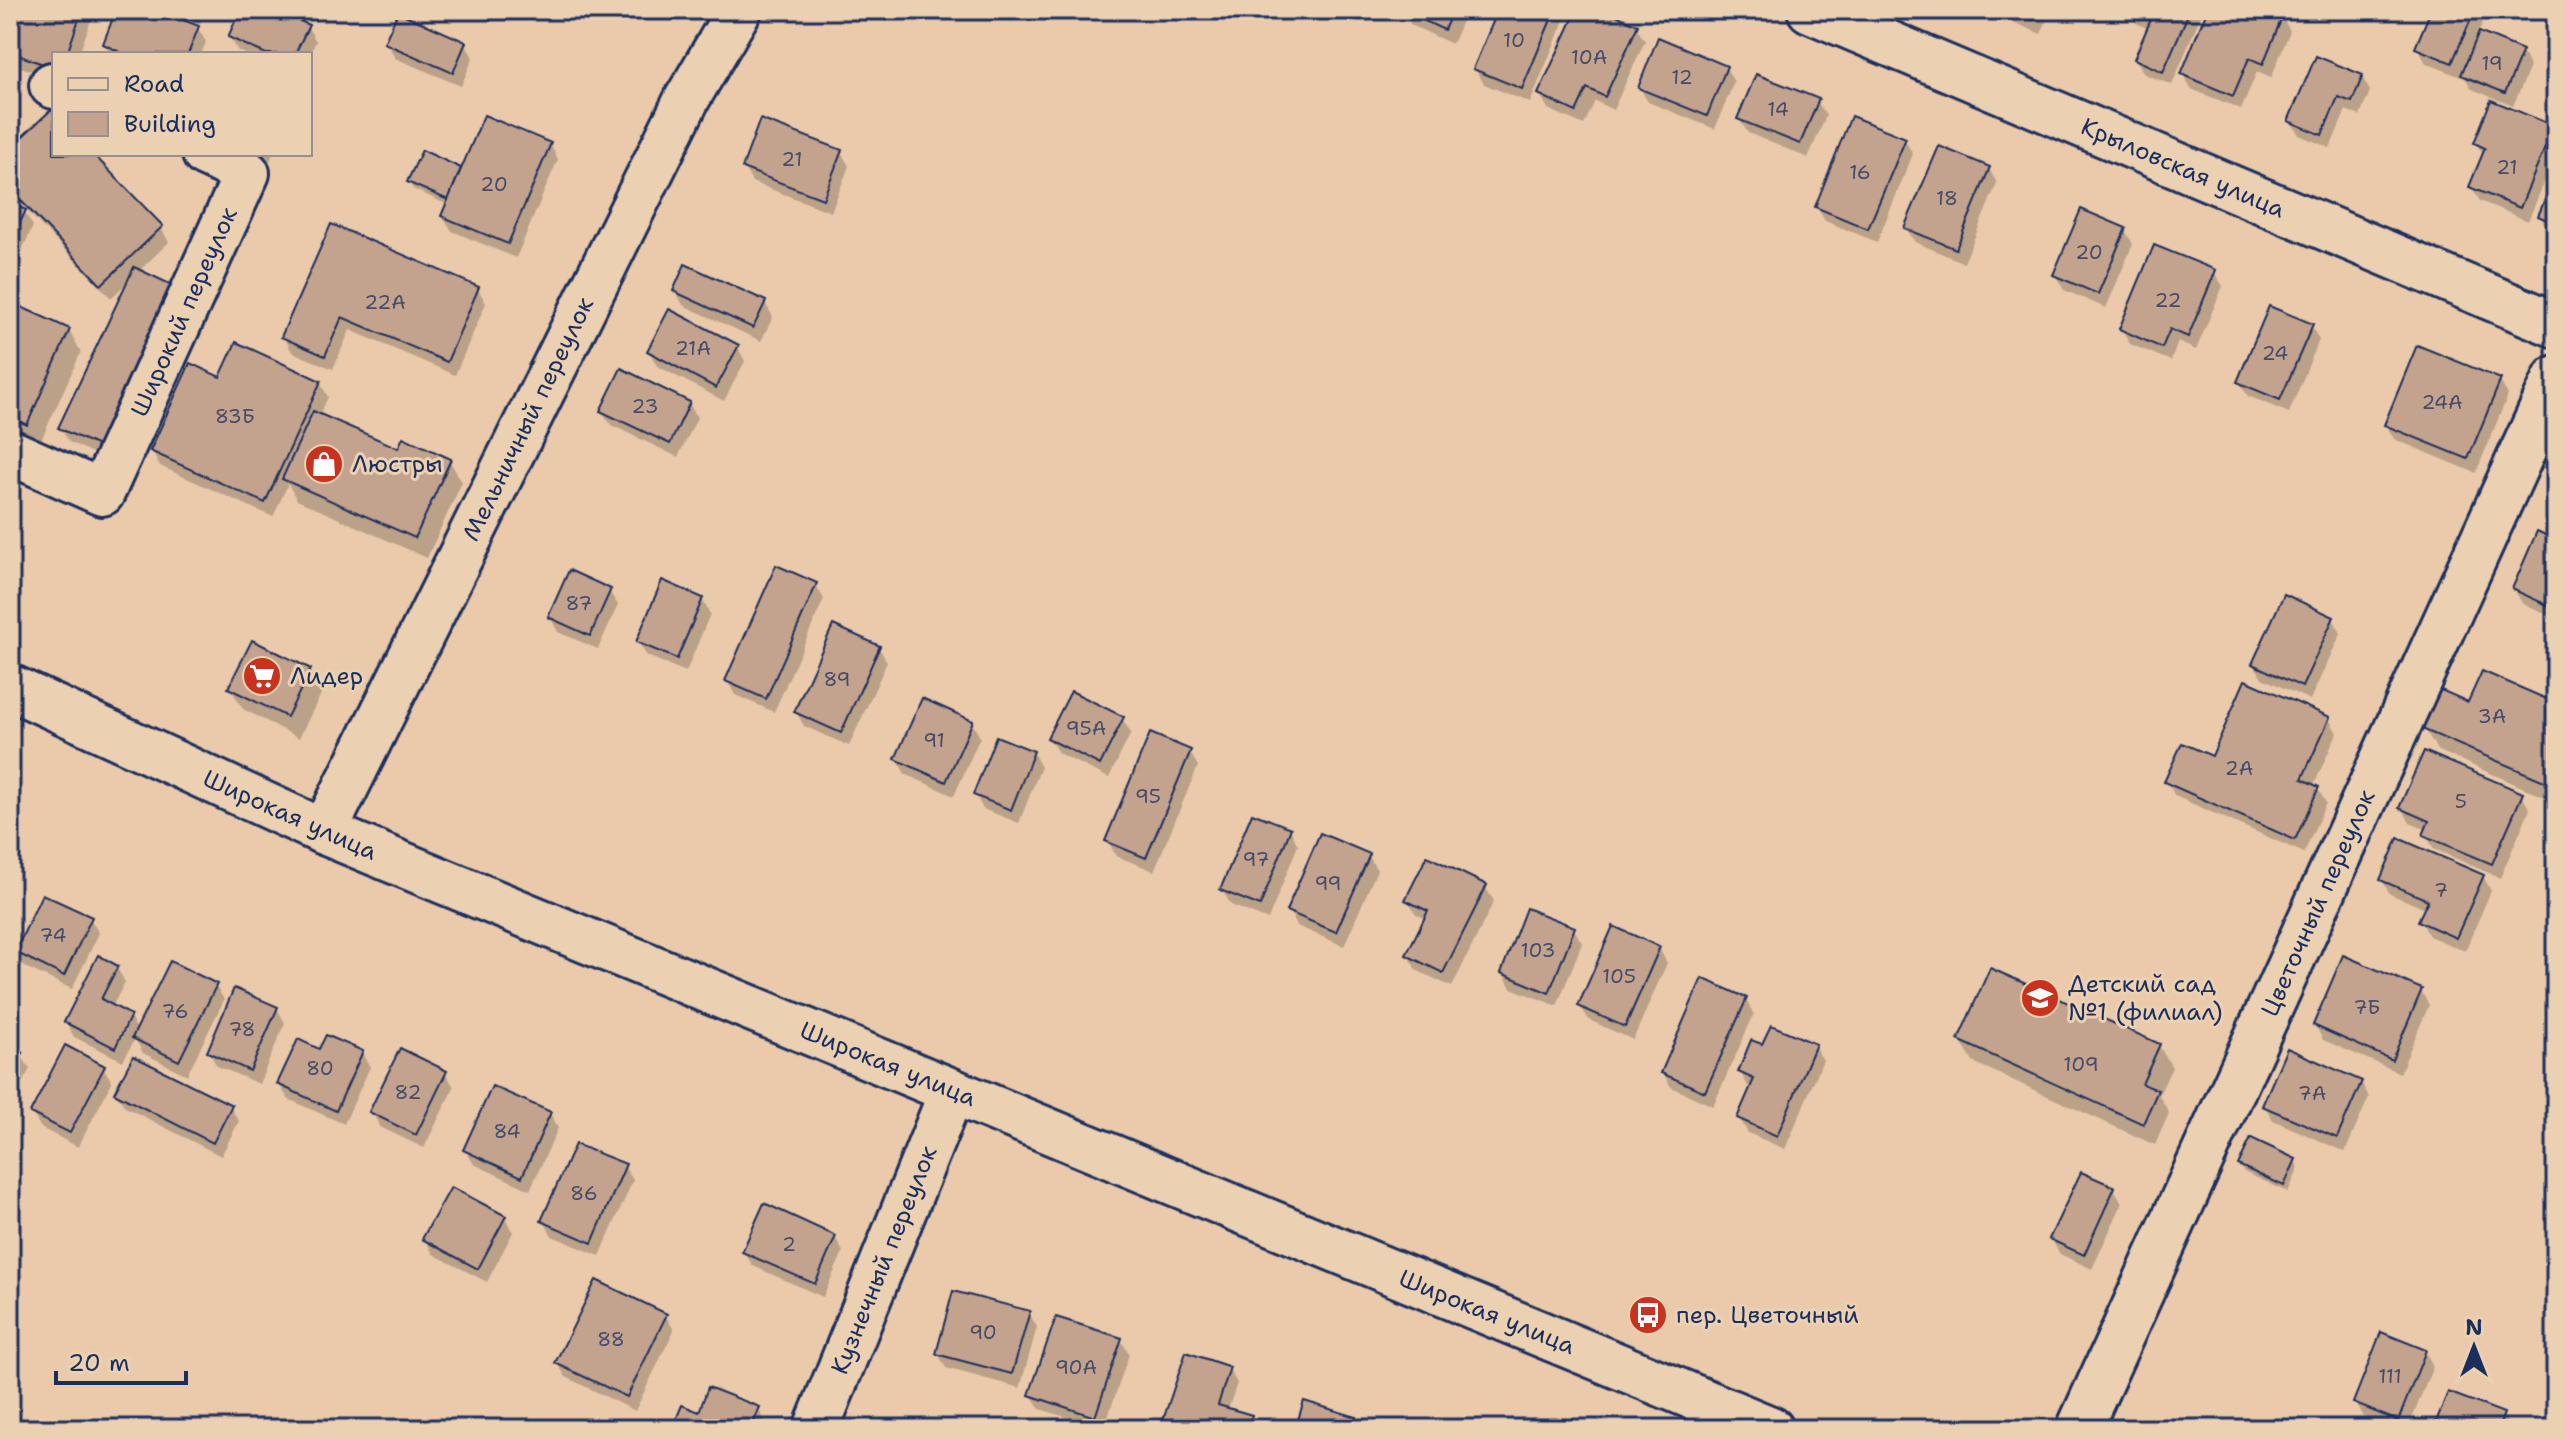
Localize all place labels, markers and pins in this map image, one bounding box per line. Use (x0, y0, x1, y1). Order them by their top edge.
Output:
shop icon: Люстры (303, 443, 345, 485)
place label: Люстры (352, 448, 443, 480)
supermarket icon: Лидер (241, 655, 283, 697)
place label: Лидер (290, 660, 363, 692)
place label: Детский сад №1 (филиал) (2068, 968, 2223, 1028)
school or university icon: Детский сад №1 (филиал) (2019, 977, 2061, 1019)
bus stop icon: пер. Цветочный (1627, 1294, 1669, 1336)
place label: пер. Цветочный (1676, 1299, 1859, 1331)

